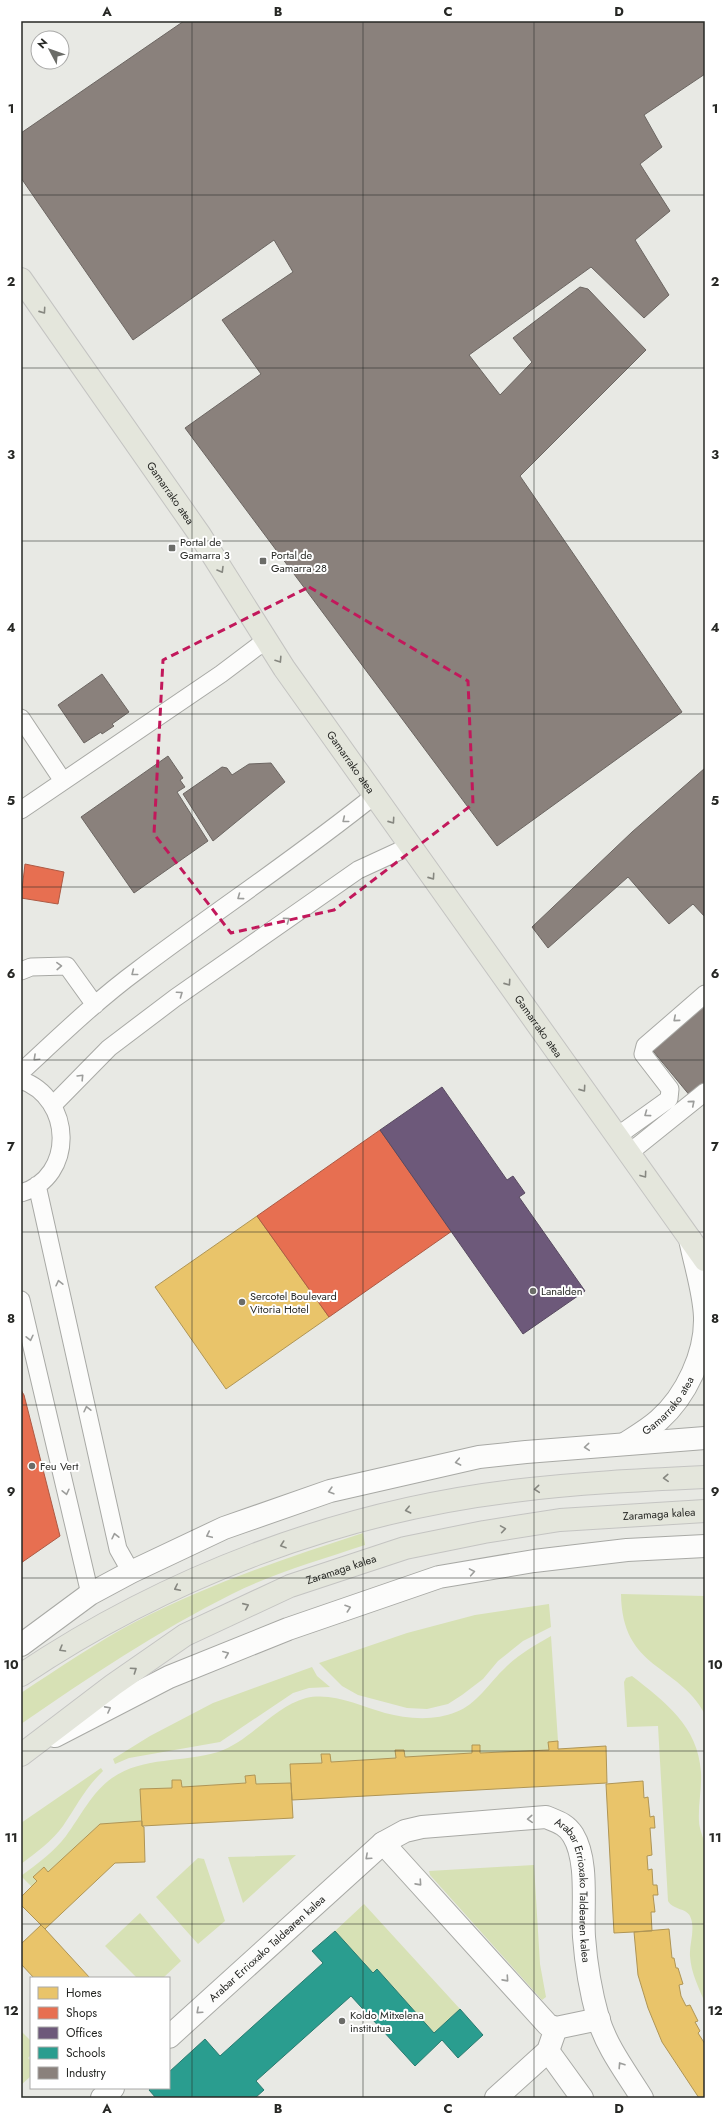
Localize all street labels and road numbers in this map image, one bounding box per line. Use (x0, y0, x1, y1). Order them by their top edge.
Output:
street label: Gamarrako atea (143, 458, 198, 528)
street label: Gamarrako atea (323, 727, 379, 797)
street label: Gamarrako atea (511, 991, 566, 1061)
street label: Gamarrako atea (639, 1374, 698, 1439)
street label: Zaramaga kalea (622, 1504, 696, 1524)
street label: Zaramaga kalea (304, 1550, 378, 1588)
street label: Arabar Errioxako Taldearen kalea (552, 1814, 595, 1964)
street label: Arabar Errioxako Taldearen kalea (205, 1891, 329, 2005)

